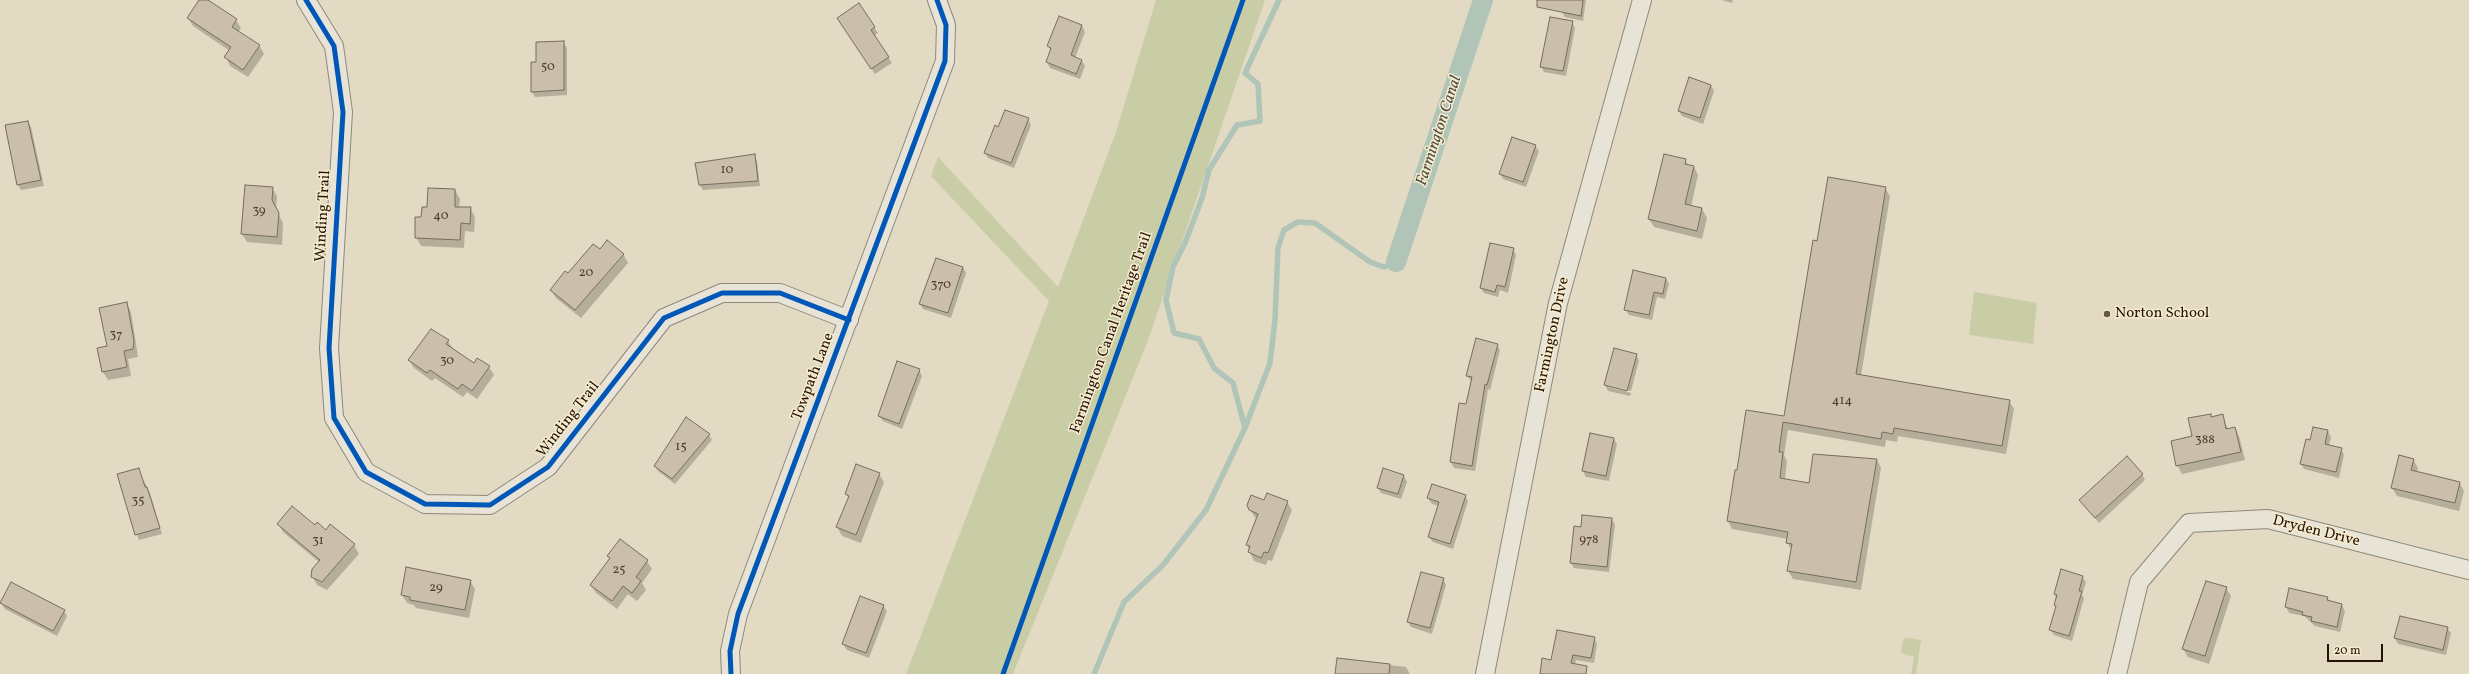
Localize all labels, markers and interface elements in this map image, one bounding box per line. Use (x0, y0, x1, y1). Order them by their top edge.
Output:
house number: 50 (541, 60, 555, 76)
water label: Farmington Canal (1413, 74, 1467, 188)
house number: 10 (721, 163, 733, 179)
street label: Winding Trail (313, 170, 335, 262)
house number: 39 (252, 204, 266, 220)
house number: 40 (433, 209, 449, 225)
street label: Farmington Canal Heritage Trail (1067, 230, 1157, 436)
house number: 20 (579, 266, 593, 282)
street label: Farmington Drive (1532, 276, 1574, 394)
house number: 370 (931, 278, 951, 294)
place label: Norton School (2115, 305, 2209, 323)
marker: Norton School (2102, 309, 2112, 319)
house number: 37 (110, 328, 122, 344)
street label: Towpath Lane (789, 331, 839, 423)
house number: 30 (440, 354, 454, 370)
street label: Winding Trail (534, 378, 604, 462)
house number: 414 (1832, 394, 1852, 410)
house number: 388 (2195, 433, 2215, 449)
house number: 15 (675, 440, 687, 456)
house number: 35 (132, 494, 144, 510)
street label: Dryden Drive (2270, 512, 2362, 552)
house number: 978 (1579, 533, 1599, 549)
house number: 31 (312, 534, 324, 550)
house number: 25 (612, 563, 626, 579)
house number: 29 (429, 581, 443, 597)
scale bar (2329, 636, 2385, 662)
text: 20 m (2334, 643, 2361, 659)

